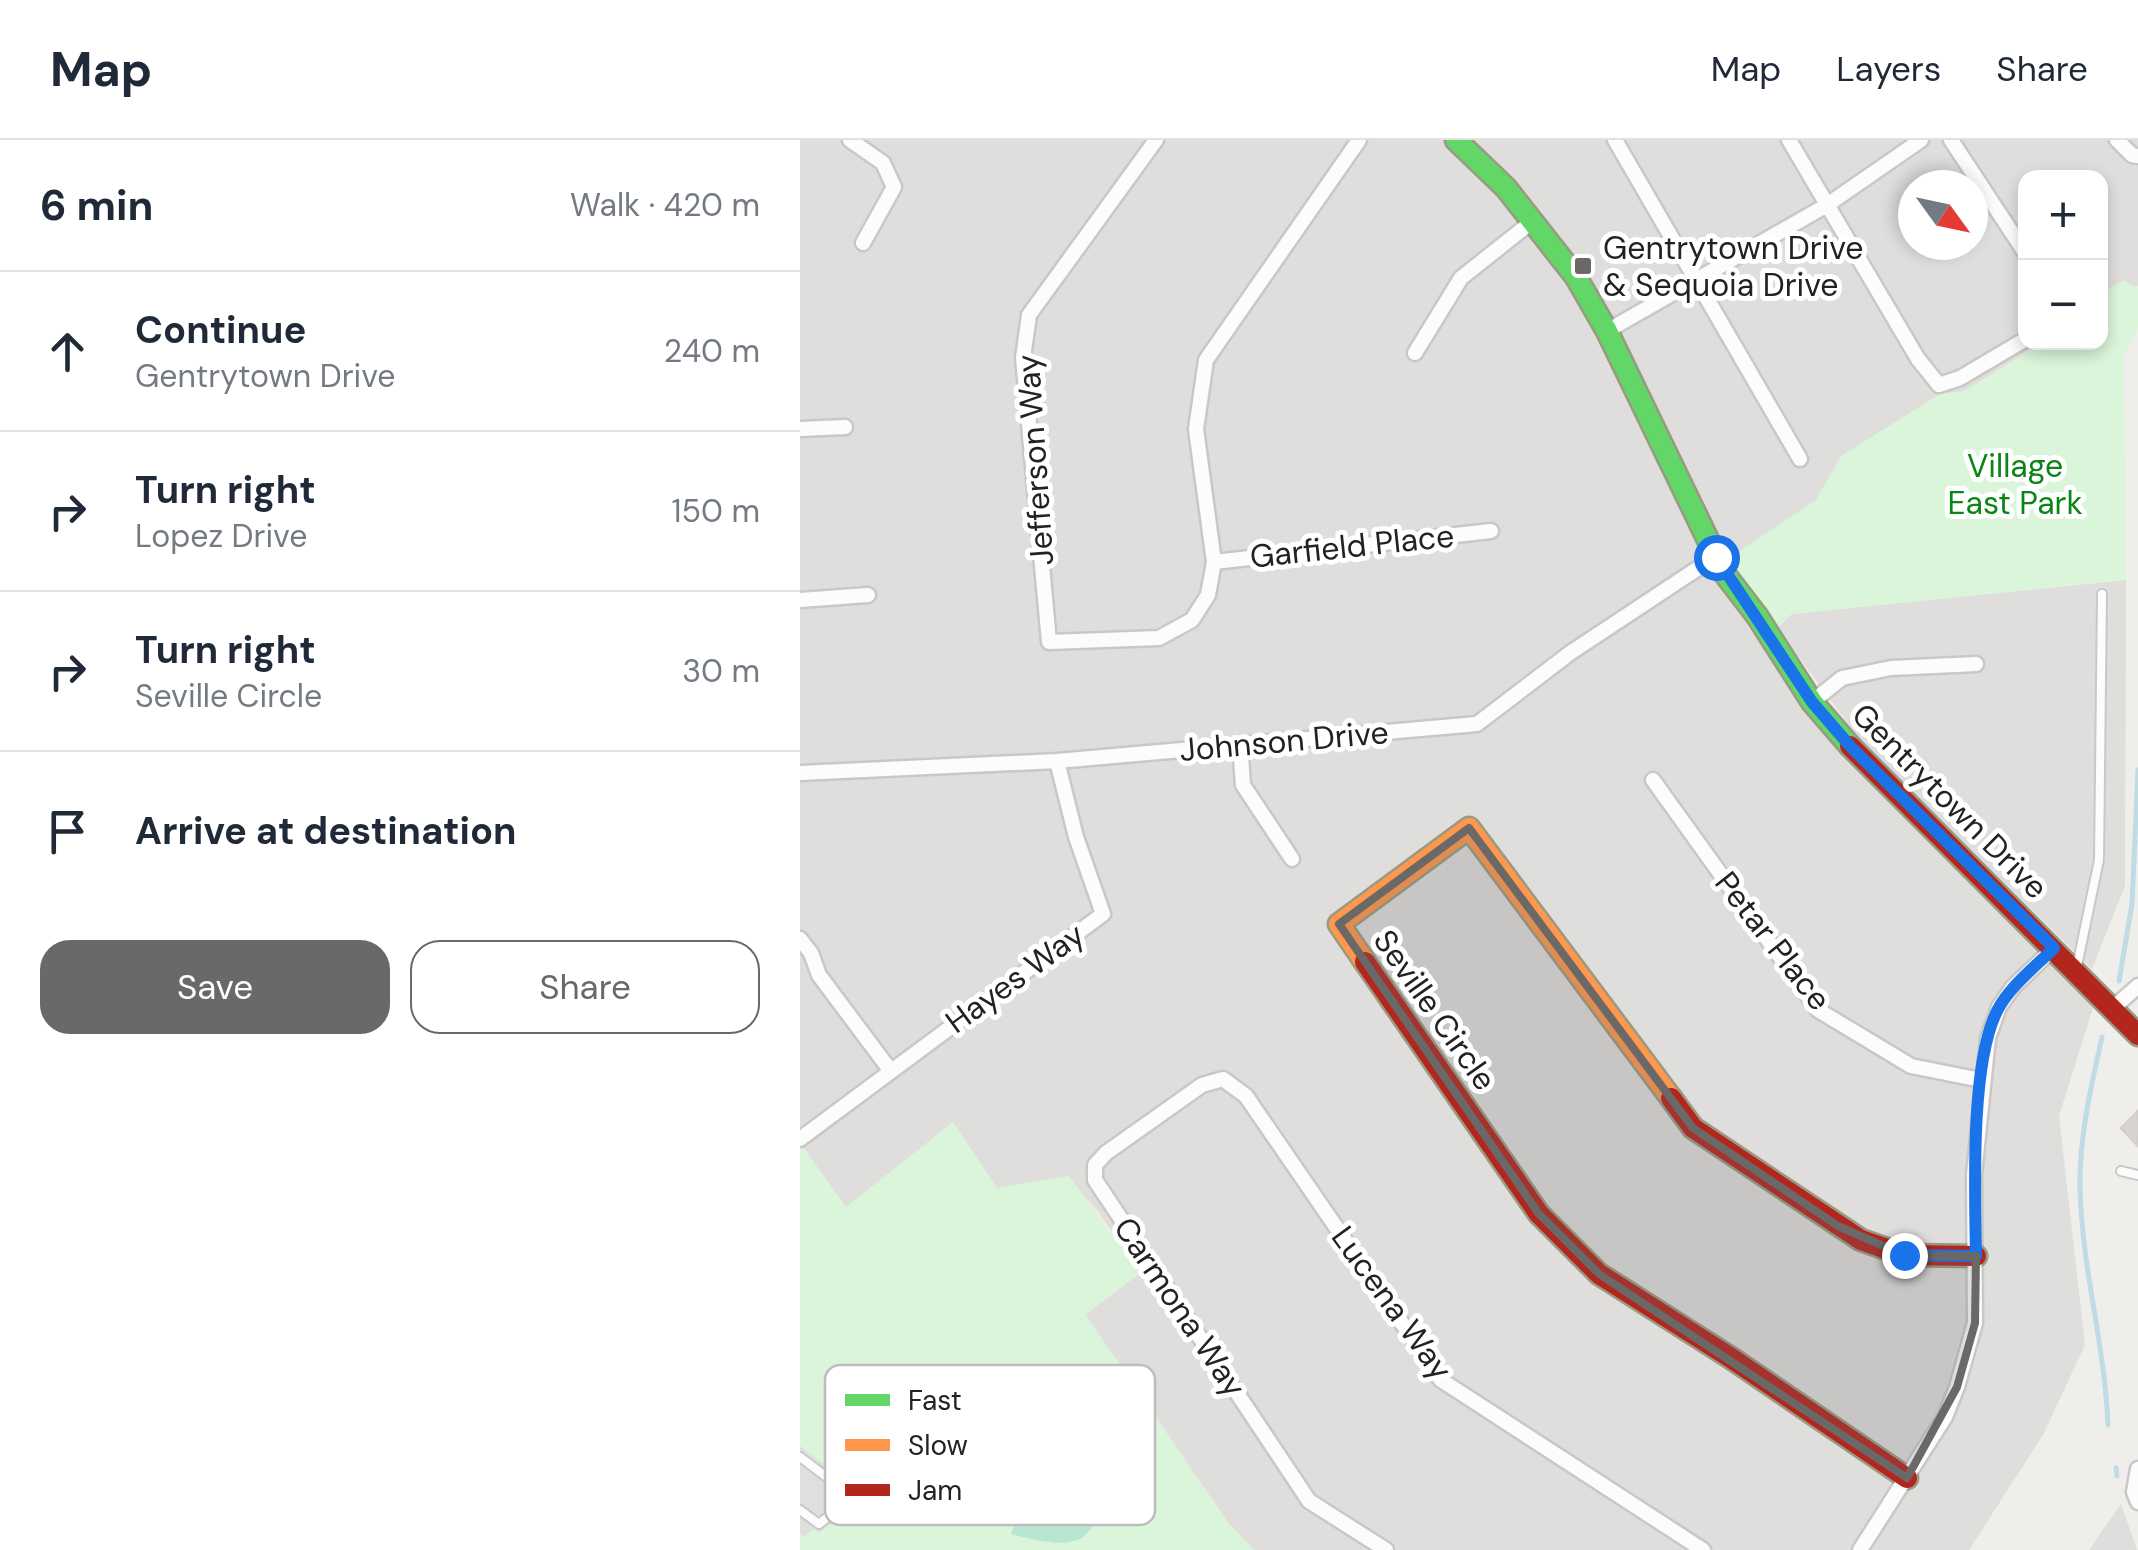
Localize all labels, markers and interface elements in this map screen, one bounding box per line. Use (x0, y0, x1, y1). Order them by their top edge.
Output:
text: Map (50, 38, 152, 101)
text: Map (1711, 46, 1781, 92)
text: Layers (1836, 46, 1941, 92)
text: Share (1996, 46, 2088, 92)
north arrow (1898, 170, 1988, 260)
map controls (2018, 170, 2108, 350)
button: + (2018, 170, 2108, 260)
text: 6 min (40, 178, 153, 233)
text: Walk · 420 m (570, 184, 760, 226)
place label: Gentrytown Drive & Sequoia Drive (1603, 227, 1864, 306)
marker: Gentrytown Drive & Sequoia Drive (1572, 255, 1594, 277)
button: − (2018, 260, 2108, 350)
text: Continue (135, 305, 306, 355)
icon: ahead (40, 324, 95, 379)
text: 240 m (664, 330, 760, 372)
street label: Jefferson Way (1007, 353, 1063, 567)
text: Gentrytown Drive (135, 355, 396, 397)
park label: Village East Park (1947, 445, 2083, 524)
text: Turn right (135, 465, 316, 515)
icon: right (40, 484, 95, 539)
text: 150 m (672, 490, 760, 532)
street label: Garfield Place (1248, 514, 1456, 578)
text: Lopez Drive (135, 515, 307, 557)
route start (1694, 535, 1740, 581)
text: Turn right (135, 625, 316, 675)
icon: right (40, 644, 95, 699)
text: 30 m (682, 650, 760, 692)
text: Seville Circle (135, 675, 322, 717)
street label: Gentrytown Drive (1843, 694, 2057, 908)
street label: Johnson Drive (1178, 711, 1390, 771)
icon: arrive (40, 804, 95, 859)
text: Arrive at destination (135, 806, 517, 856)
street label: Petar Place (1706, 863, 1840, 1019)
street label: Hayes Way (937, 913, 1093, 1043)
street label: Seville Circle (1364, 921, 1506, 1099)
button: Save (40, 940, 390, 1034)
button: Share (410, 940, 760, 1034)
street label: Carmona Way (1104, 1209, 1256, 1405)
street label: Lucena Way (1322, 1218, 1462, 1388)
route end (1882, 1233, 1928, 1279)
legend (825, 1365, 1155, 1525)
text: Fast (908, 1382, 962, 1419)
text: Slow (908, 1427, 968, 1464)
text: Jam (908, 1472, 962, 1509)

